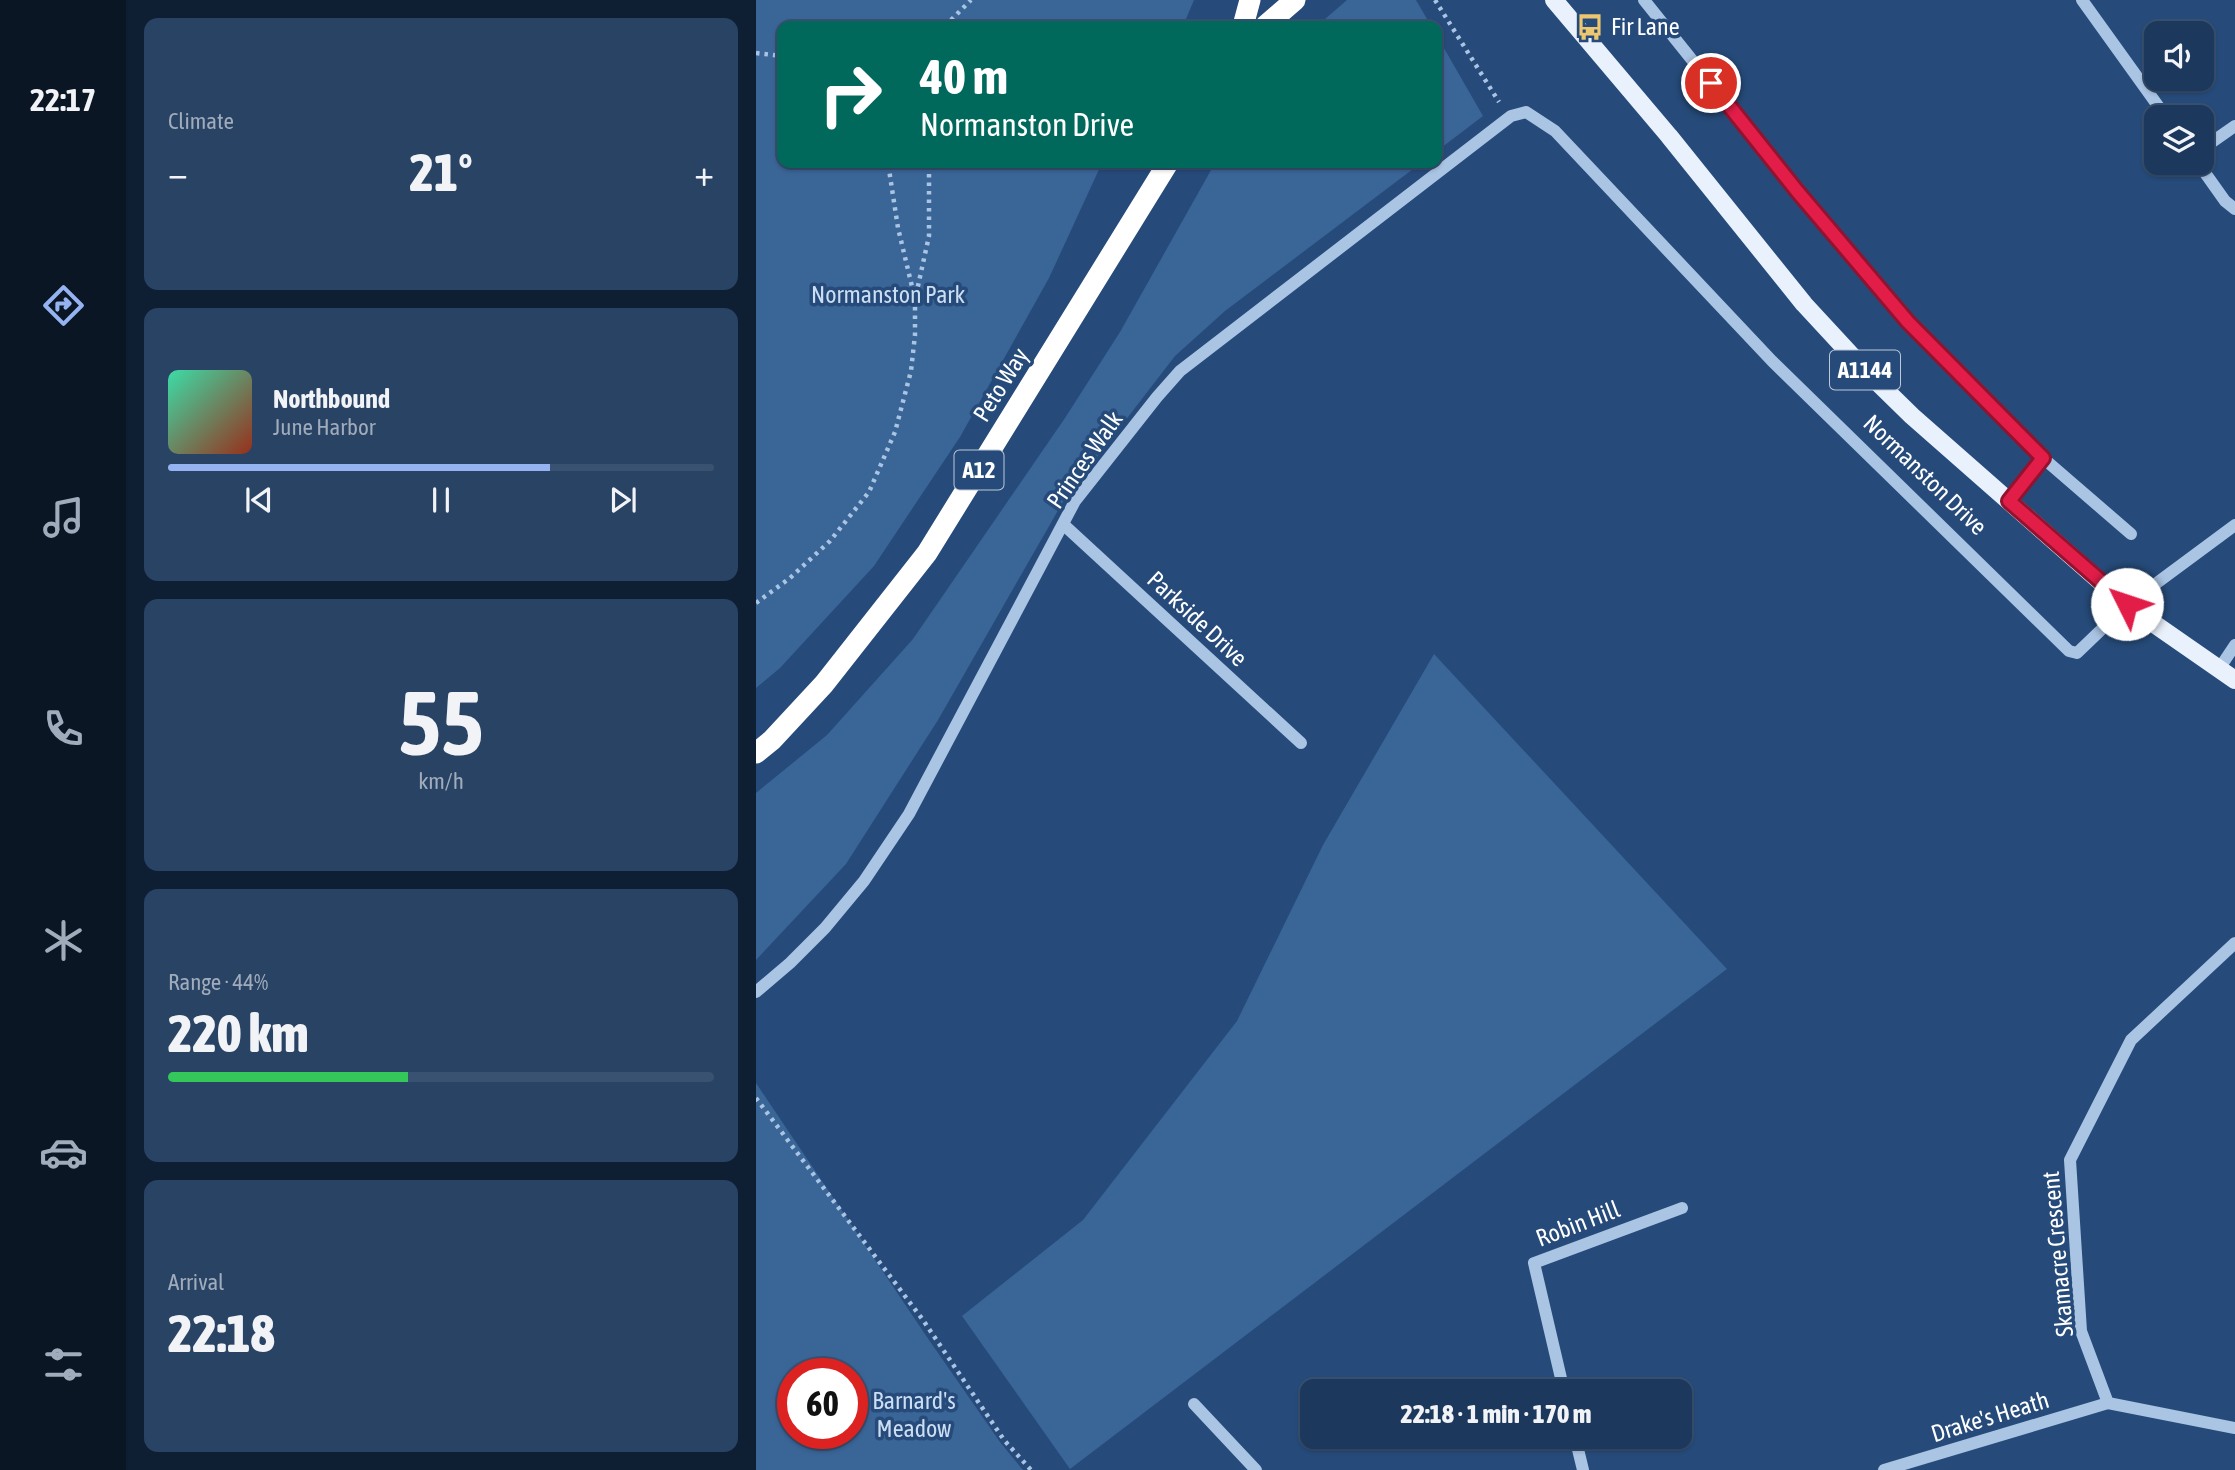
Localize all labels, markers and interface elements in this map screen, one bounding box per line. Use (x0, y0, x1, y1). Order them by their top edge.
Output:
bus stop icon: Fir Lane (1575, 12, 1605, 42)
place label: Fir Lane (1611, 13, 1680, 40)
map controls (2144, 21, 2214, 175)
button: sound (2144, 21, 2214, 91)
text: 40 m (920, 48, 1008, 104)
icon: right (805, 49, 896, 140)
pin (1681, 53, 1741, 113)
icon: arrive (1692, 64, 1730, 102)
text: 22:17 (30, 81, 96, 118)
button: layers (2144, 105, 2214, 175)
text: Normanston Drive (920, 106, 1134, 143)
text: Climate (168, 108, 234, 134)
text: 21° (409, 142, 473, 202)
text: − (168, 151, 188, 194)
text: + (694, 151, 714, 194)
icon: directions (39, 281, 88, 330)
park label: Normanston Park (811, 281, 965, 308)
street label: Peto Way (968, 343, 1034, 426)
road number: A1144 (1830, 350, 1900, 390)
text: Northbound (273, 384, 390, 414)
street label: Princes Walk (1041, 406, 1128, 513)
street label: Normanston Drive (1858, 409, 1992, 540)
text: June Harbor (273, 414, 376, 440)
road number: A12 (954, 450, 1004, 490)
icon: previous (240, 481, 278, 519)
icon: pause (422, 481, 460, 519)
icon: next (604, 481, 642, 519)
icon: music (39, 493, 88, 542)
street label: Parkside Drive (1142, 566, 1253, 672)
position arrow (2090, 567, 2164, 641)
text: 55 (398, 670, 484, 774)
icon: phone (39, 704, 88, 753)
text: km/h (418, 768, 464, 794)
icon: climate (39, 916, 88, 965)
text: Range · 44% (168, 969, 268, 995)
text: 220 km (168, 1003, 309, 1063)
icon: car (39, 1128, 88, 1177)
street label: Skamacre Crescent (2037, 1170, 2078, 1338)
street label: Robin Hill (1532, 1195, 1624, 1252)
text: Arrival (168, 1269, 224, 1295)
text: 22:18 (168, 1303, 275, 1363)
icon: filters (39, 1340, 88, 1389)
speed limit sign: 60 (777, 1358, 868, 1449)
street label: Drake's Heath (1928, 1386, 2052, 1447)
park label: Barnard's Meadow (872, 1387, 956, 1442)
text: 22:18 · 1 min · 170 m (1401, 1399, 1591, 1429)

